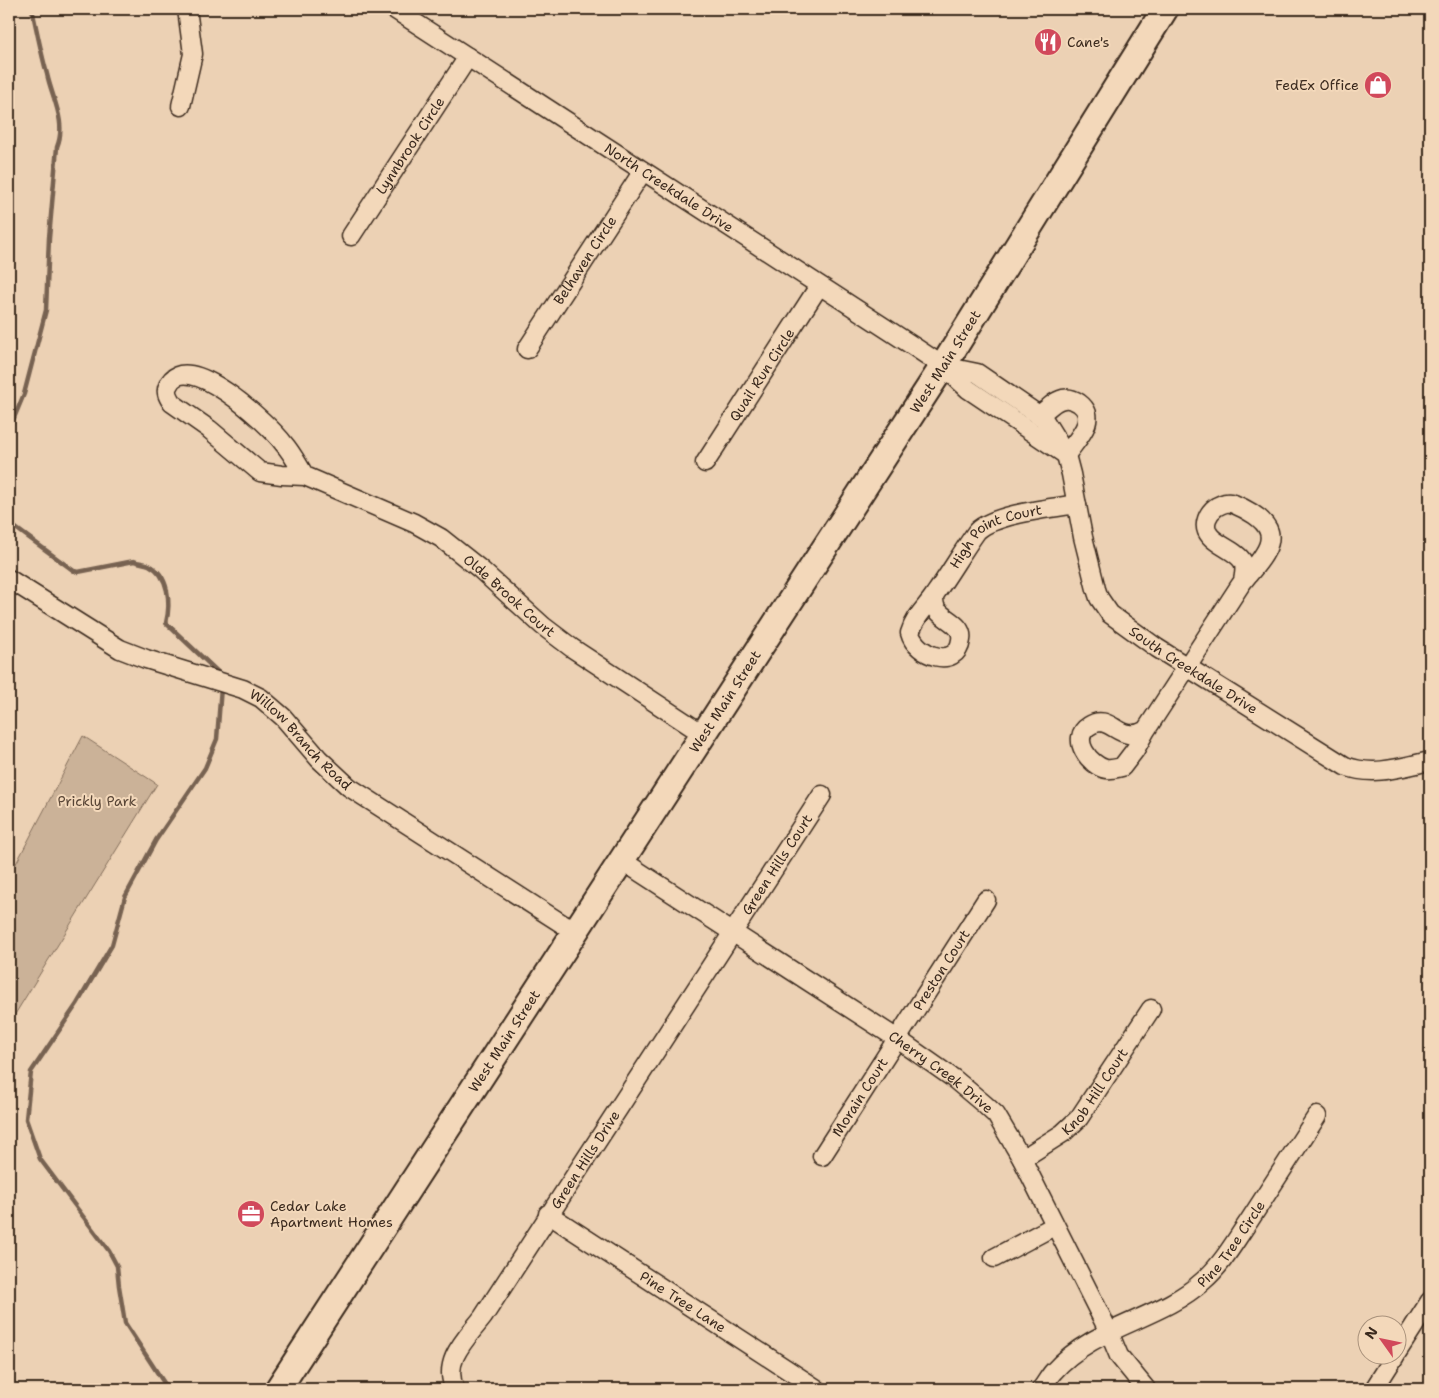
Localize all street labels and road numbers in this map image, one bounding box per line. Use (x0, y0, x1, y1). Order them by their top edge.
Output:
street label: Lynnbrook Circle (372, 93, 449, 198)
street label: North Creekdale Drive (601, 139, 737, 236)
street label: Belhaven Circle (549, 212, 620, 308)
street label: West Main Street (906, 307, 985, 417)
street label: Quail Run Circle (725, 325, 799, 425)
street label: High Point Court (946, 500, 1043, 572)
street label: Olde Brook Court (460, 550, 559, 641)
street label: South Creekdale Drive (1126, 622, 1261, 718)
street label: West Main Street (685, 647, 765, 756)
street label: Willow Branch Road (247, 685, 356, 794)
street label: Green Hills Court (738, 811, 816, 918)
street label: Preston Court (909, 926, 974, 1014)
street label: West Main Street (464, 986, 544, 1096)
street label: Cherry Creek Drive (885, 1027, 997, 1117)
street label: Knob Hill Court (1058, 1045, 1132, 1139)
street label: Morain Court (828, 1054, 892, 1140)
street label: Green Hills Drive (547, 1107, 624, 1212)
street label: Pine Tree Circle (1193, 1197, 1269, 1291)
street label: Pine Tree Lane (636, 1267, 730, 1337)

